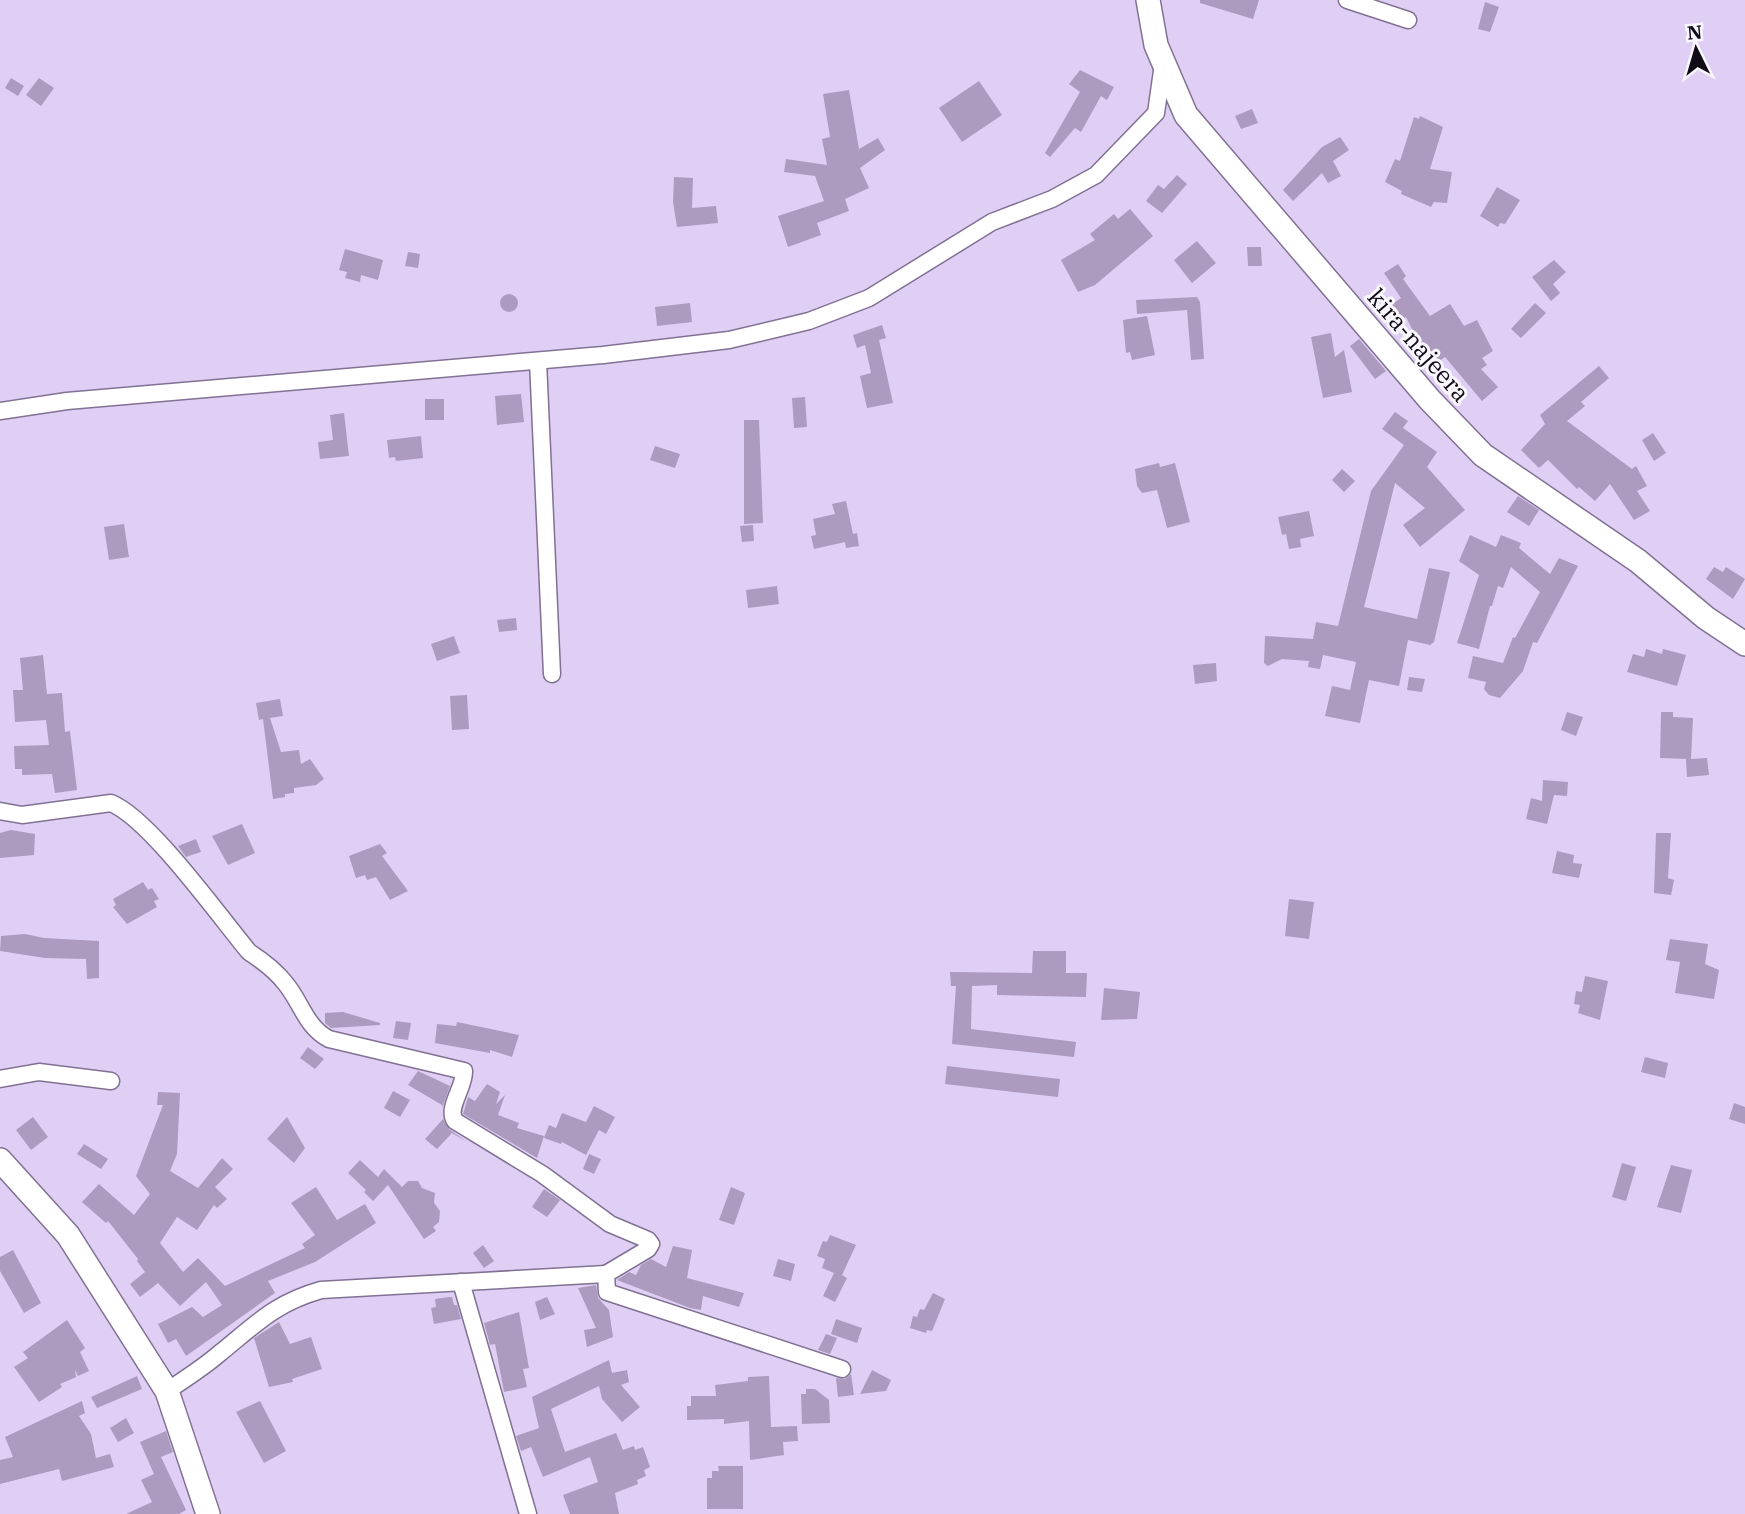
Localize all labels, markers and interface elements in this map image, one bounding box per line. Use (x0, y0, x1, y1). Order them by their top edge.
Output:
north arrow (1661, 14, 1731, 84)
text: N (1686, 19, 1703, 45)
street label: kira-najeera (1361, 282, 1477, 408)

